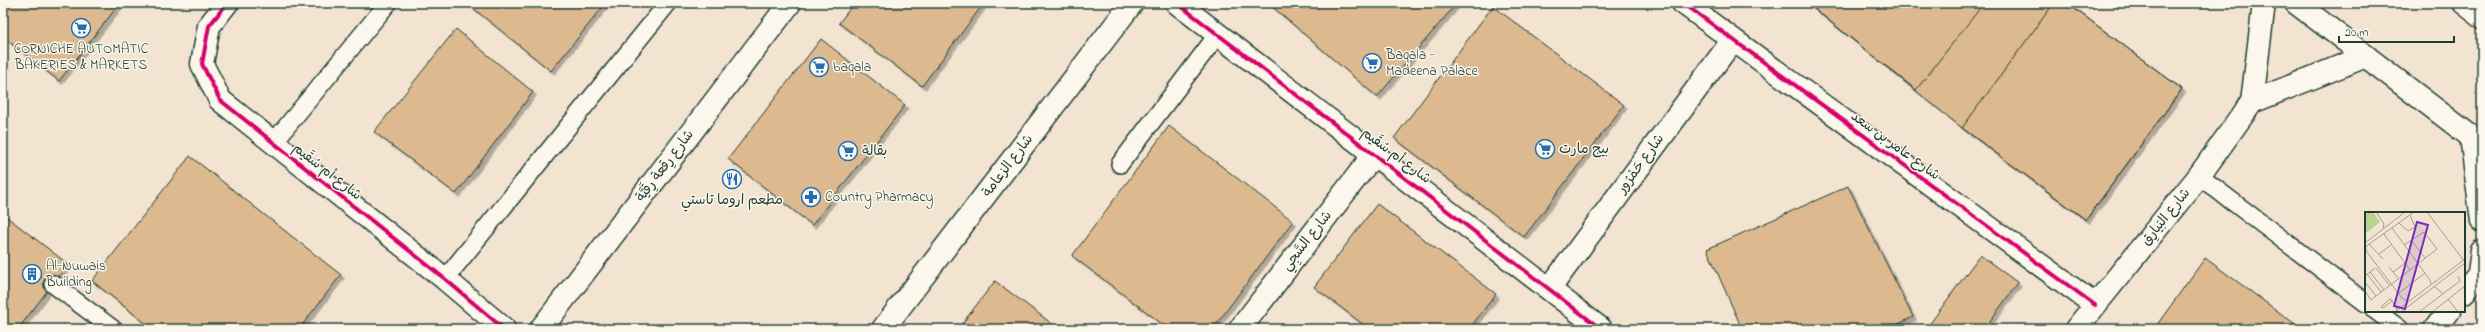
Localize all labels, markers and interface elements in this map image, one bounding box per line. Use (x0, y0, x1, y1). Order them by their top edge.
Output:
supermarket icon: CORNICHE AUTOMATIC BAKERIES & MARKETS (70, 17, 92, 39)
scale bar (2339, 18, 2454, 44)
text: 20 m (2345, 24, 2368, 42)
place label: CORNICHE AUTOMATIC BAKERIES & MARKETS (14, 39, 149, 76)
place label: Baqala - Madeena Palace (1385, 45, 1478, 82)
supermarket icon: Baqala - Madeena Palace (1361, 52, 1383, 74)
supermarket icon: baqala (808, 56, 830, 78)
place label: baqala (833, 57, 871, 78)
street label: شارع عامر بن سعد (1846, 106, 1944, 186)
street label: شارع أم سُقَيم (1357, 123, 1435, 189)
street label: شارع رِقعة رِقَيَّة (630, 125, 699, 207)
street label: شارع الزعامة (977, 130, 1039, 202)
street label: شارع حَمْرُور (1612, 130, 1670, 199)
street label: شارع أم سُقَيم (288, 138, 366, 206)
supermarket icon: بيج مارت (1534, 138, 1556, 160)
place label: بيج مارت (1559, 139, 1609, 160)
supermarket icon: بقالة (837, 140, 859, 162)
place label: بقالة (862, 141, 887, 162)
restaurant icon: مطعم اروما تاستي (721, 168, 743, 190)
street label: شارع البَيارِق (2136, 184, 2196, 250)
pharmacy icon: Country Pharmacy (800, 186, 822, 208)
place label: Country Pharmacy (825, 187, 934, 209)
place label: مطعم اروما تاستي (681, 190, 783, 212)
street label: شارع السَّجِي (1277, 206, 1338, 276)
inset map (2365, 212, 2465, 312)
place label: Al-Nuwais Building (45, 256, 106, 294)
building icon: Al-Nuwais Building (21, 263, 43, 285)

